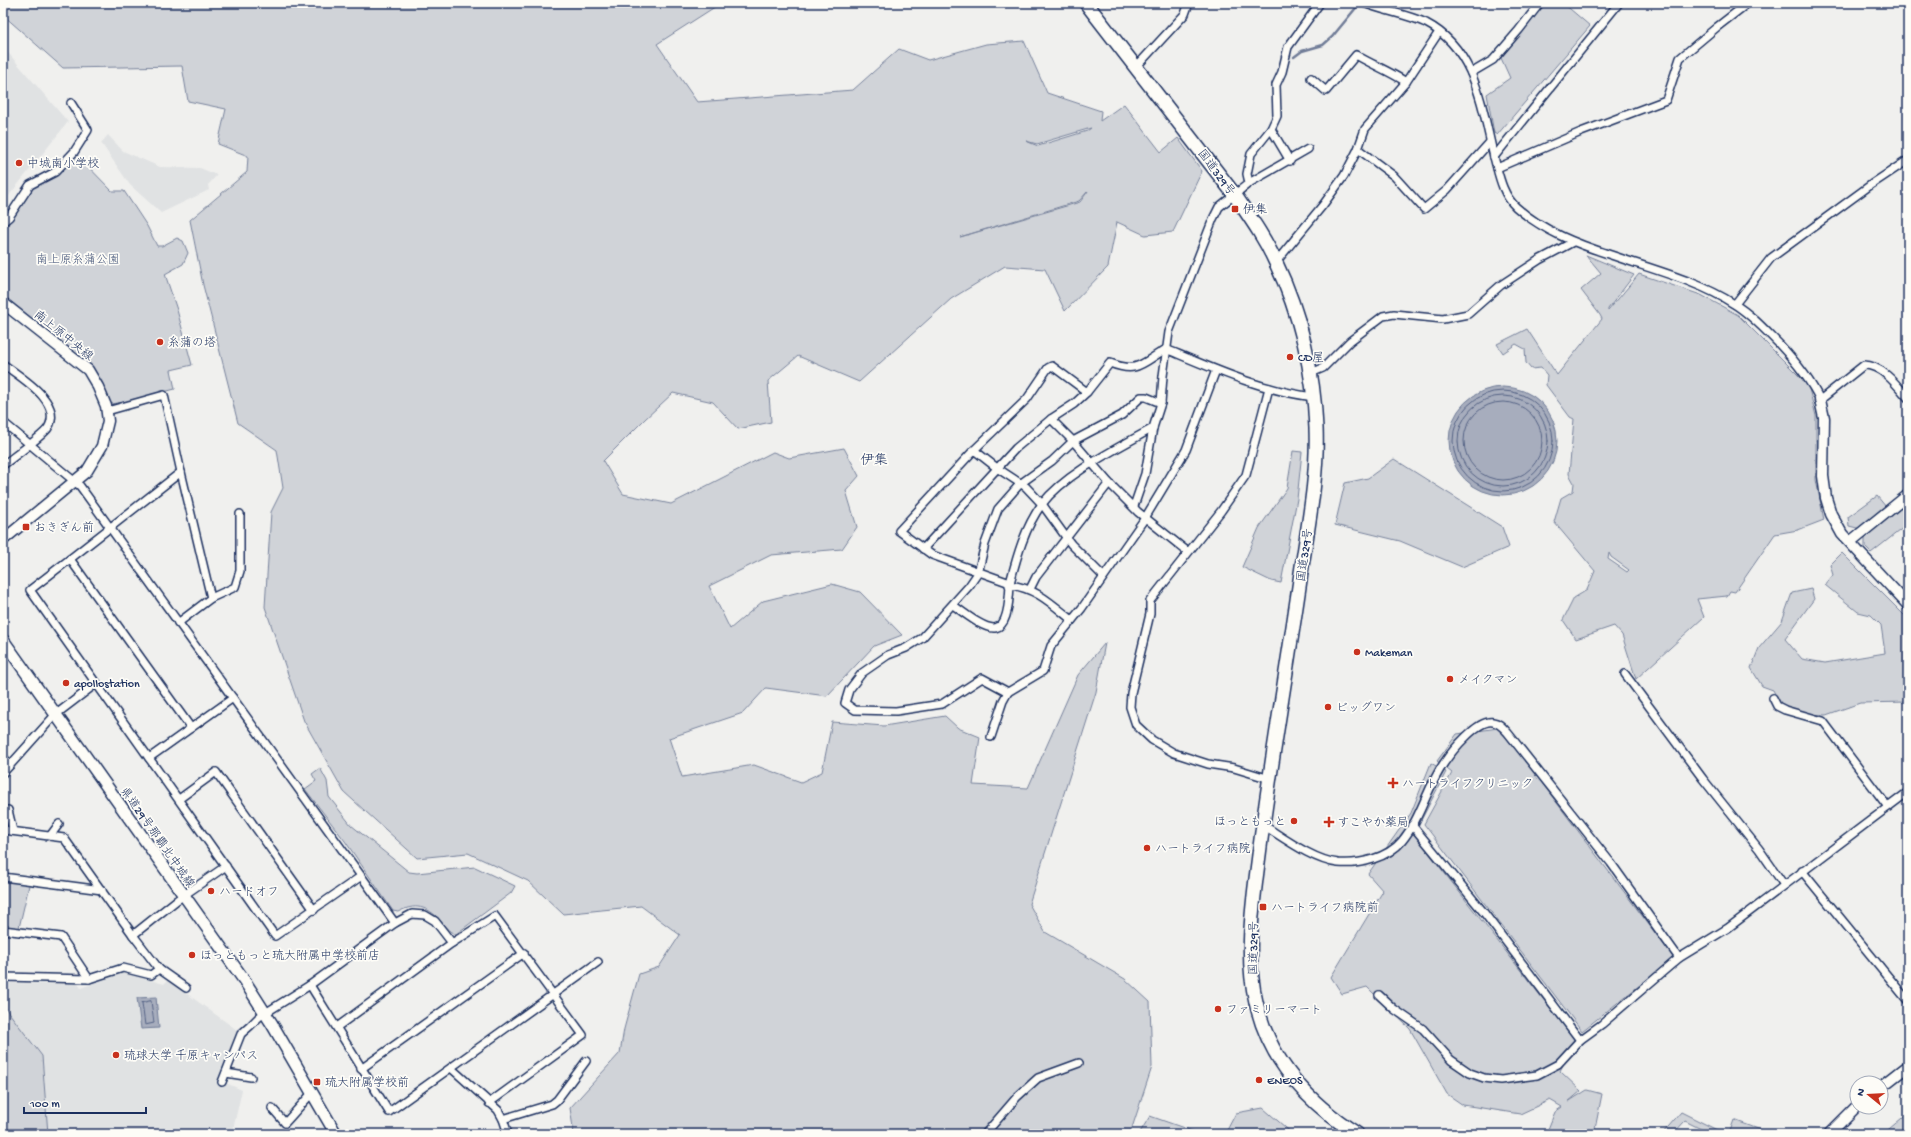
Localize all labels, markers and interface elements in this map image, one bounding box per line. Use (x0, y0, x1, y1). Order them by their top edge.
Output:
street label: 国道329号 (1194, 147, 1238, 199)
place label: 中城南小学校 (27, 157, 99, 172)
marker: 中城南小学校 (14, 158, 24, 168)
place label: 伊集 (1243, 203, 1267, 218)
marker: 伊集 (1230, 204, 1240, 214)
park label: 南上原糸蒲公園 (36, 253, 120, 268)
street label: 南上原中央線 (30, 308, 96, 365)
place label: 糸蒲の塔 (168, 336, 216, 351)
marker: 糸蒲の塔 (155, 337, 165, 347)
place label: CD屋 (1298, 351, 1324, 366)
marker: CD屋 (1285, 352, 1295, 362)
district label: 伊集 (860, 453, 888, 470)
place label: おきぎん前 (34, 521, 94, 536)
marker: おきぎん前 (21, 522, 31, 532)
street label: 国道329号 (1294, 527, 1317, 583)
marker: Makeman (1352, 647, 1362, 657)
place label: Makeman (1365, 647, 1413, 661)
marker: メイクマン (1445, 674, 1455, 684)
place label: メイクマン (1458, 674, 1518, 688)
marker: apollostation (61, 678, 71, 688)
place label: apollostation (74, 678, 140, 692)
place label: ビッグワン (1336, 701, 1396, 716)
marker: ビッグワン (1323, 702, 1333, 712)
marker: ハートライフクリニック (1387, 777, 1399, 789)
place label: ハートライフクリニック (1402, 778, 1533, 792)
street label: 県道29号那覇北中城線 (116, 784, 197, 891)
place label: ほっともっと (1214, 816, 1286, 830)
marker: ほっともっと (1289, 816, 1299, 826)
place label: すこやか薬局 (1337, 816, 1409, 831)
marker: すこやか薬局 (1324, 817, 1334, 827)
place label: ハートライフ病院 (1155, 842, 1251, 857)
marker: ハートライフ病院 (1142, 843, 1152, 853)
marker: ハードオフ (206, 886, 216, 896)
place label: ハードオフ (219, 886, 279, 900)
place label: ハートライフ病院前 (1271, 901, 1379, 916)
marker: ハートライフ病院前 (1258, 902, 1268, 912)
street label: 国道329号 (1247, 921, 1262, 975)
place label: ほっともっと琉大附属中学校前店 (200, 949, 380, 964)
marker: ほっともっと琉大附属中学校前店 (187, 950, 197, 960)
marker: ファミリーマート (1213, 1004, 1223, 1014)
place label: ファミリーマート (1226, 1004, 1322, 1018)
place label: 琉球大学 千原キャンパス (124, 1049, 258, 1064)
marker: 琉球大学 千原キャンパス (111, 1050, 121, 1060)
marker: ENEOS (1254, 1075, 1264, 1085)
place label: ENEOS (1267, 1075, 1303, 1089)
north arrow (1849, 1075, 1889, 1115)
place label: 琉大附属学校前 (325, 1076, 409, 1091)
marker: 琉大附属学校前 (312, 1077, 322, 1087)
text: N (1855, 1087, 1868, 1098)
scale bar (24, 1089, 146, 1115)
text: 100 m (29, 1098, 60, 1112)

